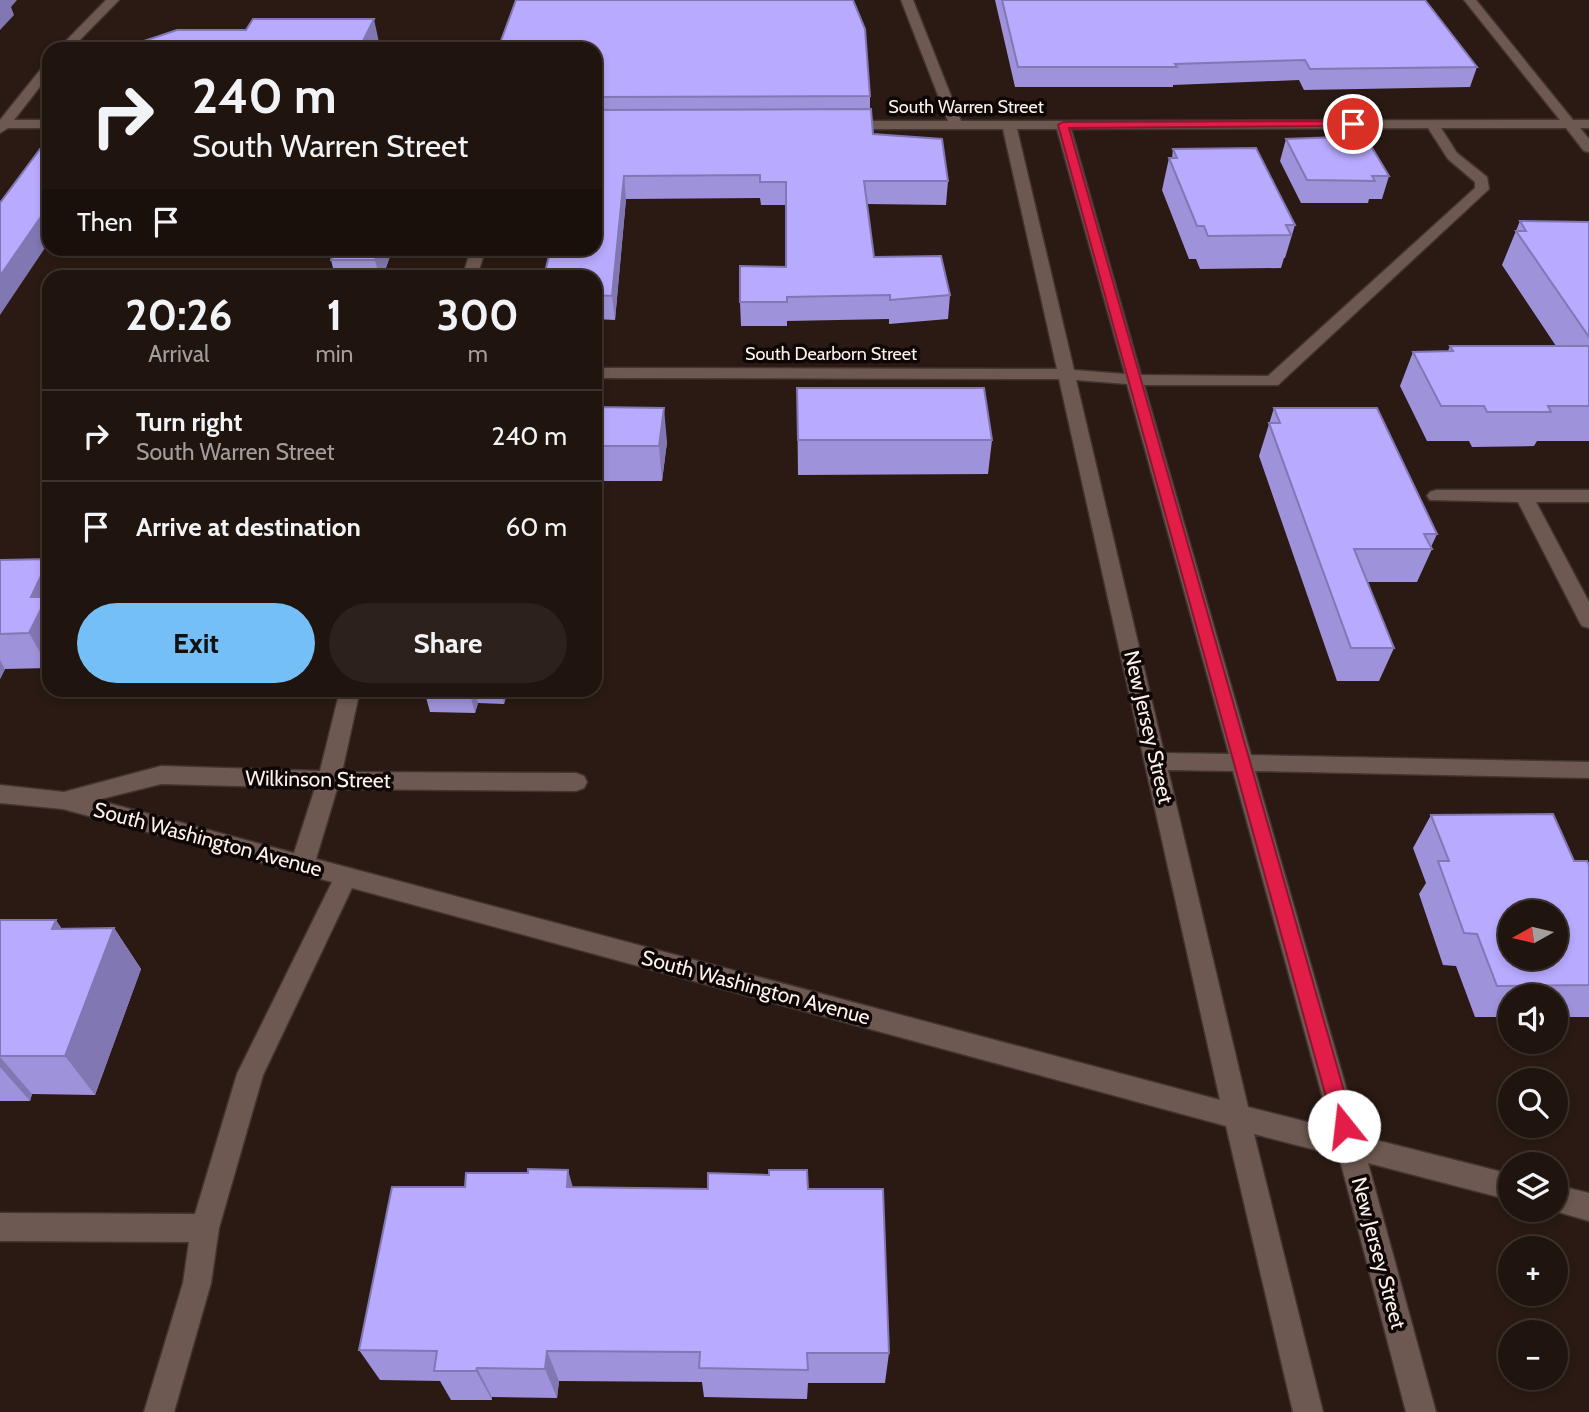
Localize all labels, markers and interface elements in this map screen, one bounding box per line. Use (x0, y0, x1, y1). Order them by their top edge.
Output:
text: 240 m (192, 66, 337, 125)
icon: right (77, 70, 168, 161)
pin (1323, 94, 1383, 154)
street label: South Warren Street (888, 96, 1044, 118)
icon: arrive (1334, 105, 1372, 143)
text: South Warren Street (192, 126, 468, 165)
icon: arrive (147, 203, 185, 241)
text: Then (77, 206, 133, 238)
text: 20:26 (125, 289, 232, 341)
text: 1 (327, 289, 342, 341)
text: 300 (437, 289, 519, 341)
text: Arrival (148, 340, 209, 368)
text: min (316, 340, 353, 368)
text: m (468, 340, 488, 368)
street label: South Dearborn Street (745, 343, 917, 365)
text: Turn right (136, 406, 242, 438)
icon: right (77, 417, 115, 455)
text: 240 m (492, 420, 567, 452)
text: South Warren Street (136, 438, 335, 466)
icon: arrive (77, 508, 115, 546)
text: Arrive at destination (136, 511, 361, 543)
text: 60 m (505, 511, 567, 543)
button: Exit (77, 603, 315, 683)
button: Share (329, 603, 567, 683)
street label: New Jersey Street (1119, 648, 1179, 806)
street label: Wilkinson Street (245, 765, 391, 793)
street label: South Washington Avenue (91, 796, 325, 882)
north arrow (1498, 900, 1568, 970)
map controls (1498, 900, 1568, 1390)
street label: South Washington Avenue (639, 944, 873, 1030)
button: sound (1498, 984, 1568, 1054)
button: search (1498, 1068, 1568, 1138)
position arrow (1307, 1089, 1381, 1163)
button: layers (1498, 1152, 1568, 1222)
street label: New Jersey Street (1347, 1174, 1411, 1332)
button: + (1498, 1236, 1568, 1306)
button: − (1498, 1320, 1568, 1390)

